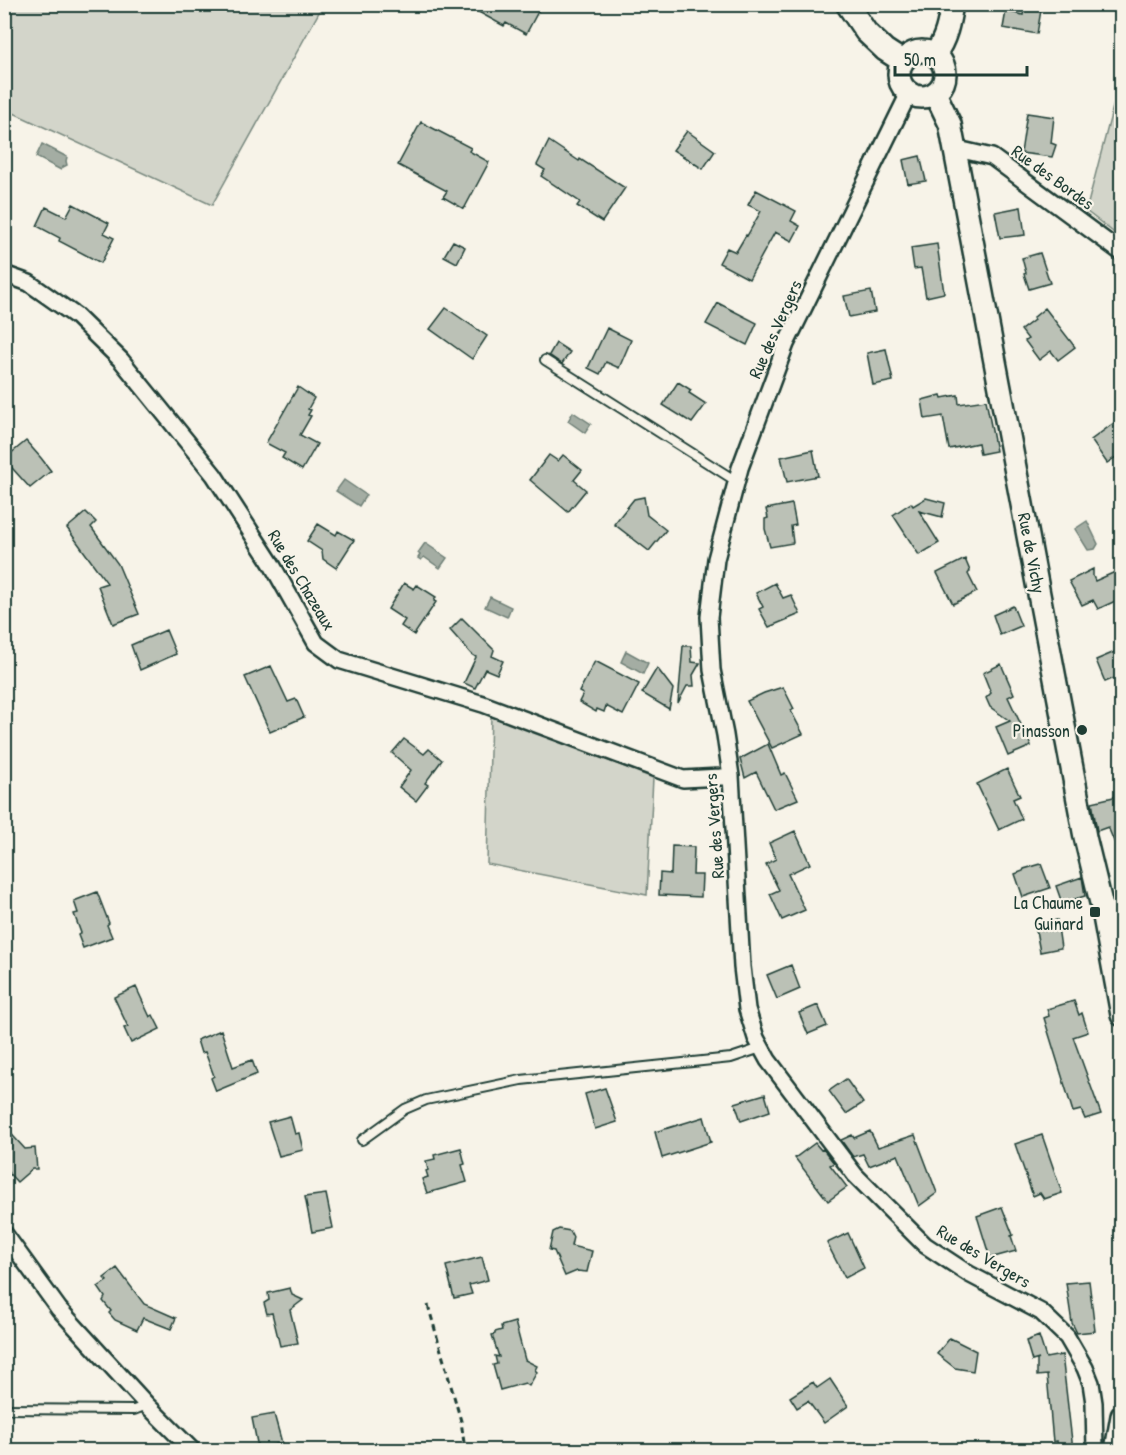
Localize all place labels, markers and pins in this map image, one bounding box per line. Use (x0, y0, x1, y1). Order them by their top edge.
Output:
place label: Pinasson (1013, 718, 1070, 743)
marker: Pinasson (1075, 723, 1089, 737)
place label: La Chaume Guinard (1014, 890, 1083, 936)
marker: La Chaume Guinard (1088, 905, 1102, 919)

